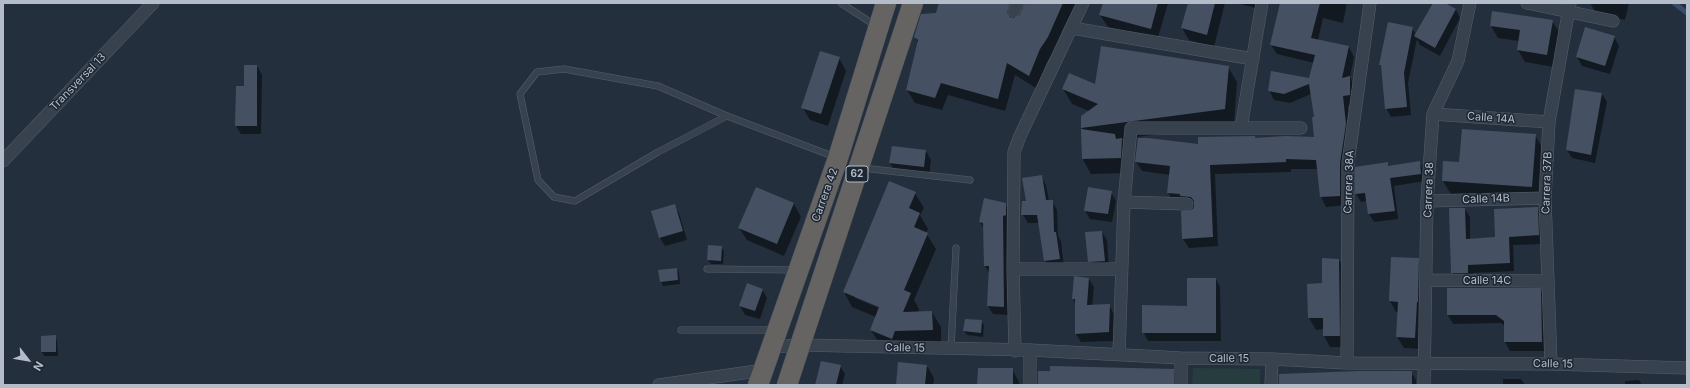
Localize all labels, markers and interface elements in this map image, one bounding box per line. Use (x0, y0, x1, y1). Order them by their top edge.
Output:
street label: Transversal 13 (47, 51, 109, 113)
street label: Calle 14A (1466, 110, 1516, 126)
street label: Carrera 38A (1341, 150, 1357, 214)
street label: Carrera 37B (1539, 152, 1555, 214)
street label: Carrera 38 (1421, 162, 1437, 218)
street label: Carrera 42 (809, 166, 841, 224)
road number: 62 (846, 166, 868, 182)
street label: Calle 14B (1462, 192, 1510, 206)
street label: Calle 14C (1463, 274, 1511, 288)
north arrow (8, 340, 48, 380)
street label: Calle 15 (885, 341, 925, 355)
street label: Calle 15 (1209, 352, 1249, 366)
street label: Calle 15 (1533, 357, 1573, 371)
text: N (30, 359, 46, 373)

